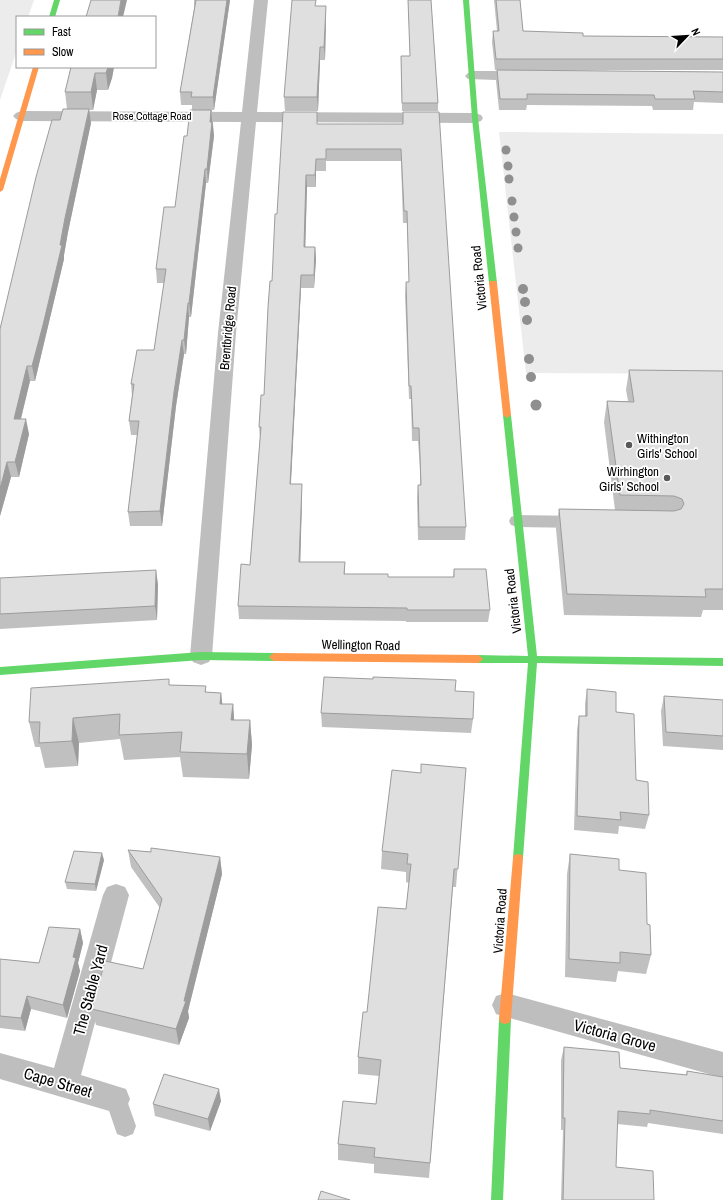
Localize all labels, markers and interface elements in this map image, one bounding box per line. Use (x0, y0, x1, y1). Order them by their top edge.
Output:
legend (16, 16, 156, 68)
north arrow (667, 16, 707, 56)
text: Fast (52, 24, 71, 40)
text: N (688, 26, 704, 38)
text: Slow (52, 44, 74, 60)
street label: Rose Cottage Road (112, 109, 192, 123)
street label: Victoria Road (467, 245, 491, 311)
street label: Brentbridge Road (216, 285, 240, 371)
place label: Withington Girls' School (637, 430, 697, 462)
marker: Withington Girls' School (624, 440, 634, 450)
place label: Wirhington Girls' School (599, 463, 659, 495)
marker: Wirhington Girls' School (662, 473, 672, 483)
street label: Victoria Road (501, 568, 525, 634)
street label: Wellington Road (322, 636, 401, 654)
street label: Victoria Road (489, 888, 511, 954)
street label: The Stable Yard (67, 942, 113, 1038)
street label: Victoria Grove (571, 1013, 659, 1057)
street label: Cape Street (21, 1062, 95, 1102)

